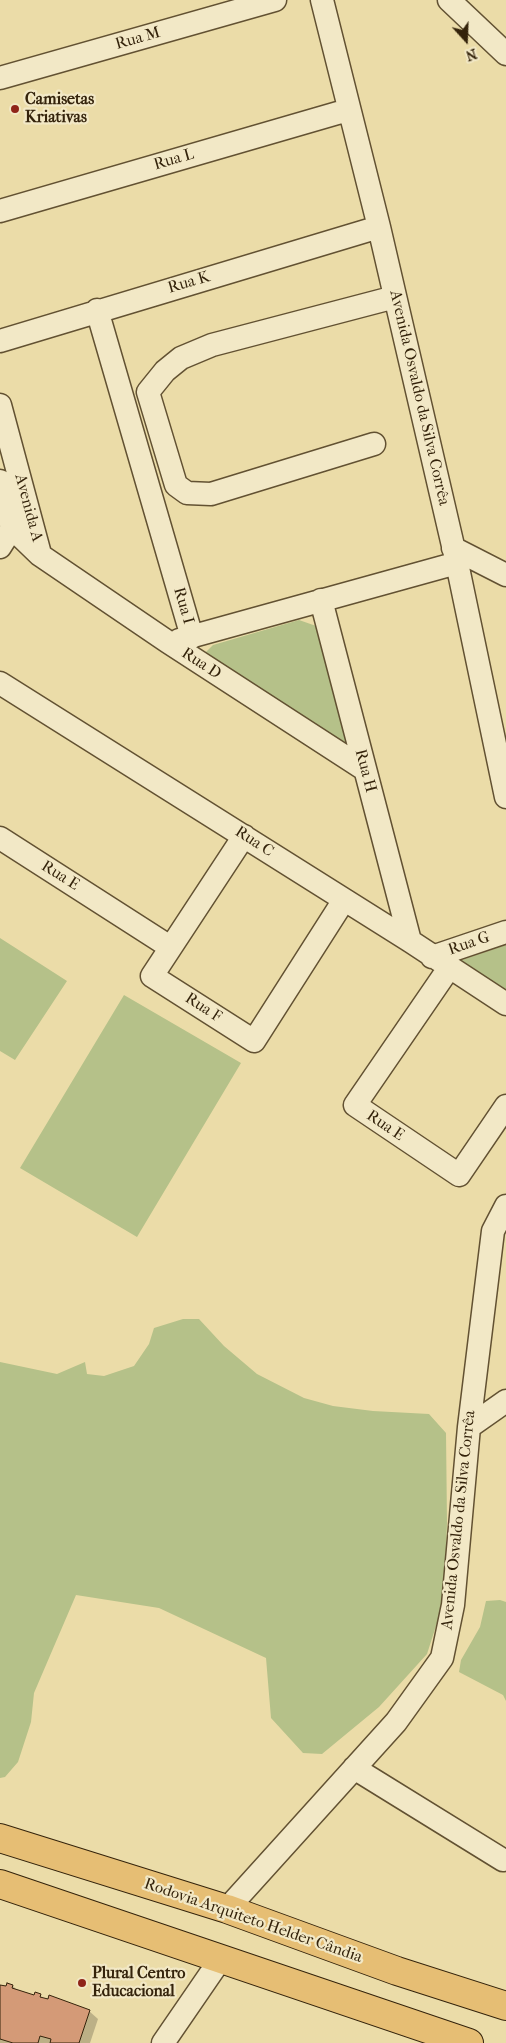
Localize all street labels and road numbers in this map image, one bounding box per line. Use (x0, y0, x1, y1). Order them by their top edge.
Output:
street label: Rua M (113, 23, 163, 55)
street label: Rua L (152, 145, 196, 175)
street label: Rua K (166, 268, 212, 298)
street label: Avenida Osvaldo da Silva Corrêa (385, 288, 453, 508)
street label: Avenida A (10, 472, 46, 544)
street label: Rua I (169, 585, 197, 627)
street label: Rua D (178, 644, 224, 684)
street label: Rua H (350, 747, 380, 795)
street label: Rua C (231, 823, 277, 861)
street label: Rua E (38, 857, 82, 895)
street label: Rua G (446, 928, 492, 960)
street label: Rua F (181, 989, 225, 1027)
street label: Rua E (363, 1107, 407, 1145)
street label: Avenida Osvaldo da Silva Corrêa (438, 1409, 480, 1631)
street label: Rodovia Arquiteto Helder Cândia (141, 1875, 365, 1967)

